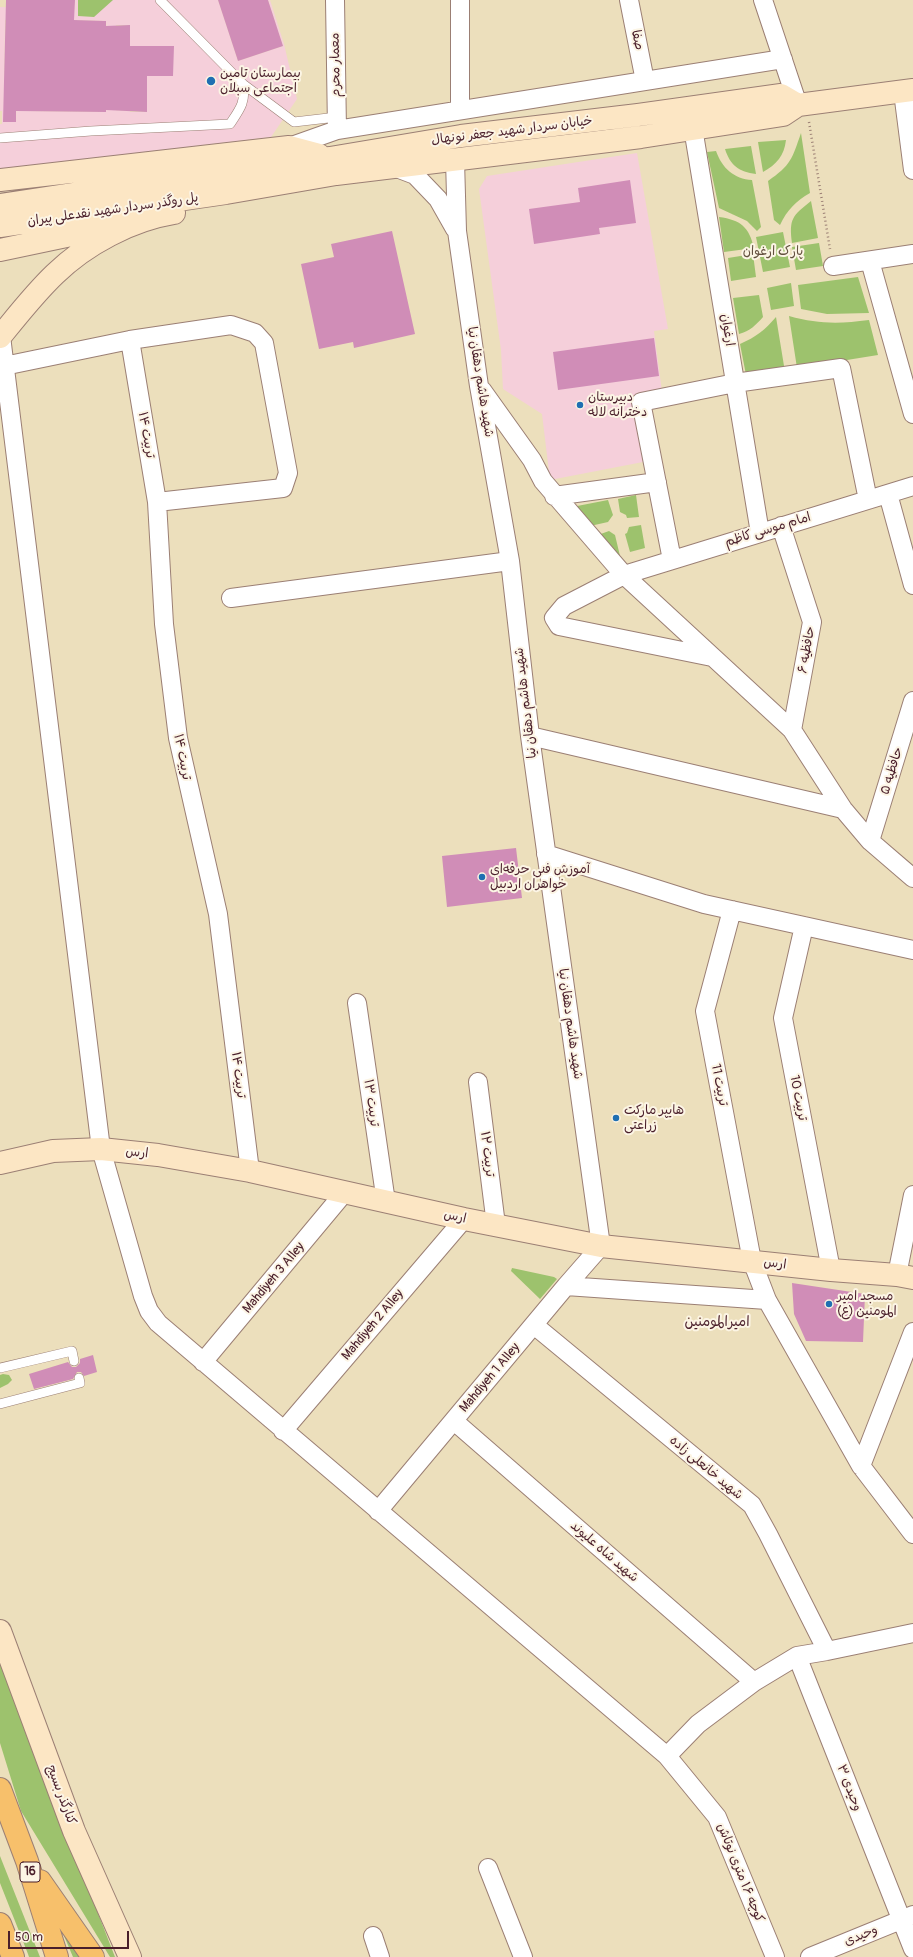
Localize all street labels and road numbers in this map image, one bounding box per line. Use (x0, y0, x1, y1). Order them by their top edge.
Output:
street label: صفا (627, 29, 647, 51)
street label: معمار محرم (328, 33, 344, 97)
street label: خیابان سردار شهید جعفر نونهال (430, 113, 594, 149)
street label: پل روگذر سردار شهید نقدعلی پیران (27, 190, 199, 230)
street label: ارغوان (717, 313, 737, 347)
street label: شهید هاشم دهقان نیا (464, 326, 496, 438)
street label: تربیت ۱۴ (134, 411, 158, 459)
street label: امام موسی کاظم (723, 509, 813, 551)
street label: حافظیه ۶ (795, 625, 819, 675)
street label: شهید هاشم دهقان نیا (511, 647, 541, 759)
street label: تربیت ۱۴ (170, 733, 194, 781)
street label: حافظیه ۵ (877, 745, 907, 797)
street label: شهید هاشم دهقان نیا (554, 968, 586, 1080)
street label: تربیت ۱۴ (227, 1051, 249, 1099)
street label: تربیت 11 (707, 1063, 731, 1107)
street label: تربیت 10 (786, 1074, 810, 1122)
street label: تربیت ۱۳ (360, 1078, 382, 1128)
street label: تربیت ۱۲ (476, 1130, 498, 1178)
street label: ارس (125, 1144, 149, 1162)
street label: ارس (442, 1207, 468, 1227)
street label: Mahdiyeh 3 Alley (240, 1239, 308, 1317)
street label: ارس (763, 1255, 787, 1273)
street label: Mahdiyeh 2 Alley (339, 1286, 407, 1364)
street label: Mahdiyeh 1 Alley (457, 1340, 523, 1416)
street label: شهید خانعلی زاده (666, 1433, 746, 1503)
street label: شهید شاه علیوند (567, 1518, 641, 1586)
street label: کنارگذر بسیج (43, 1763, 79, 1827)
street label: وحیدی ۳ (833, 1763, 865, 1813)
street label: کوچه ۱۶ متری نوتاش (713, 1821, 767, 1925)
road number: 16 (20, 1862, 40, 1882)
street label: وحیدی (842, 1922, 880, 1950)

